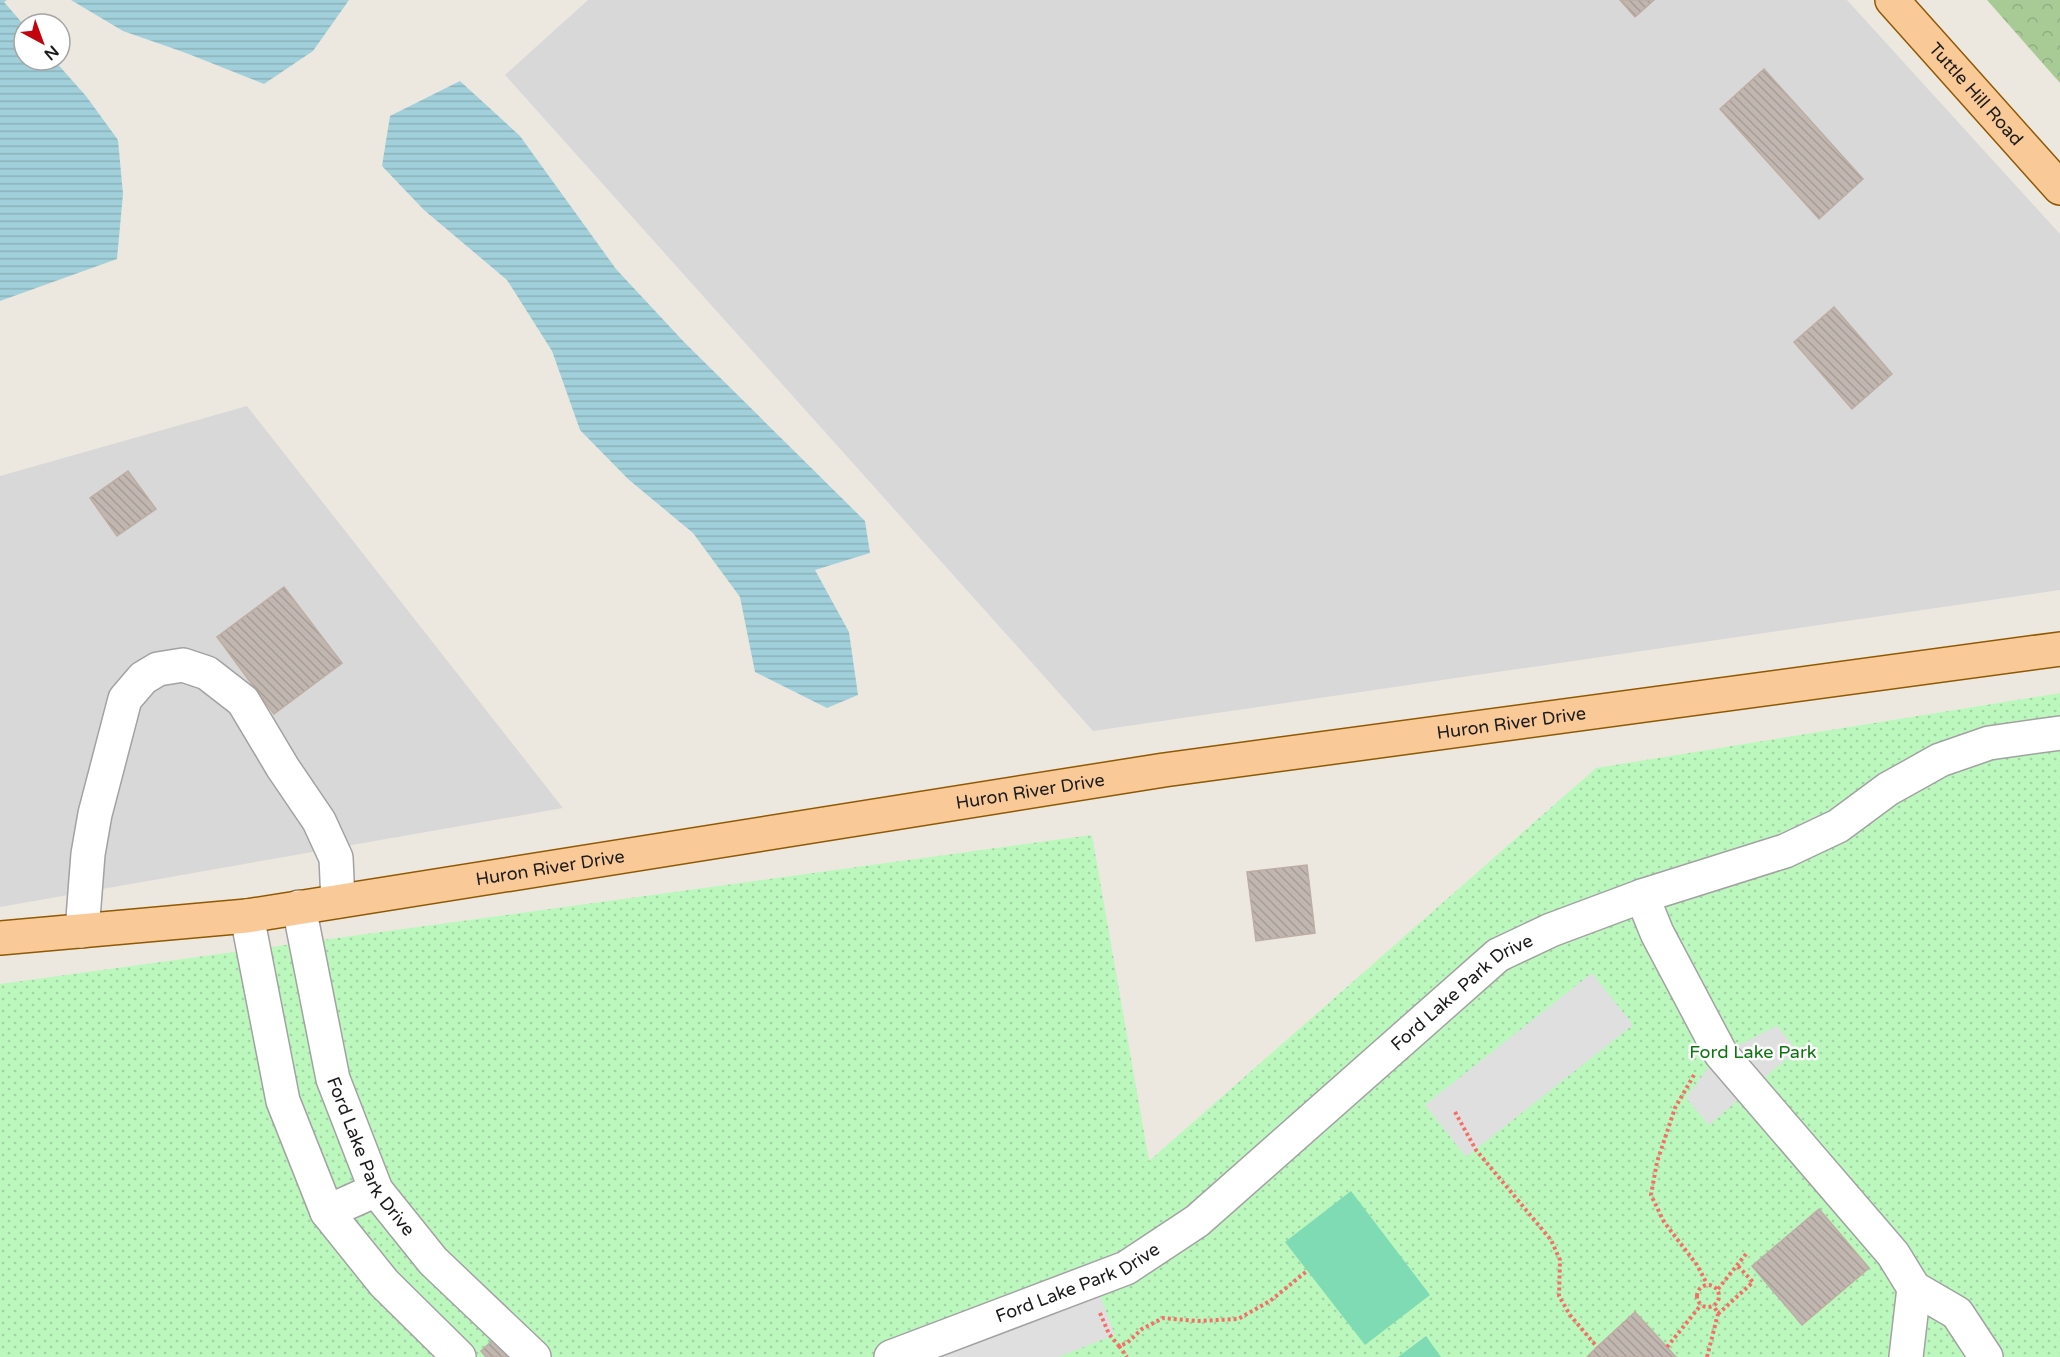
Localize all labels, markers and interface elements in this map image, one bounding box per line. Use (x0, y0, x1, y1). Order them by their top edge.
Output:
north arrow (12, 12, 72, 72)
street label: Tuttle Hill Road (1924, 38, 2028, 150)
text: N (40, 41, 63, 64)
street label: Huron River Drive (1435, 702, 1587, 744)
street label: Huron River Drive (954, 769, 1106, 814)
street label: Huron River Drive (474, 845, 626, 890)
street label: Ford Lake Park Drive (1386, 929, 1536, 1056)
park label: Ford Lake Park (1689, 1041, 1817, 1063)
street label: Ford Lake Park Drive (322, 1074, 420, 1240)
street label: Ford Lake Park Drive (993, 1238, 1164, 1327)

